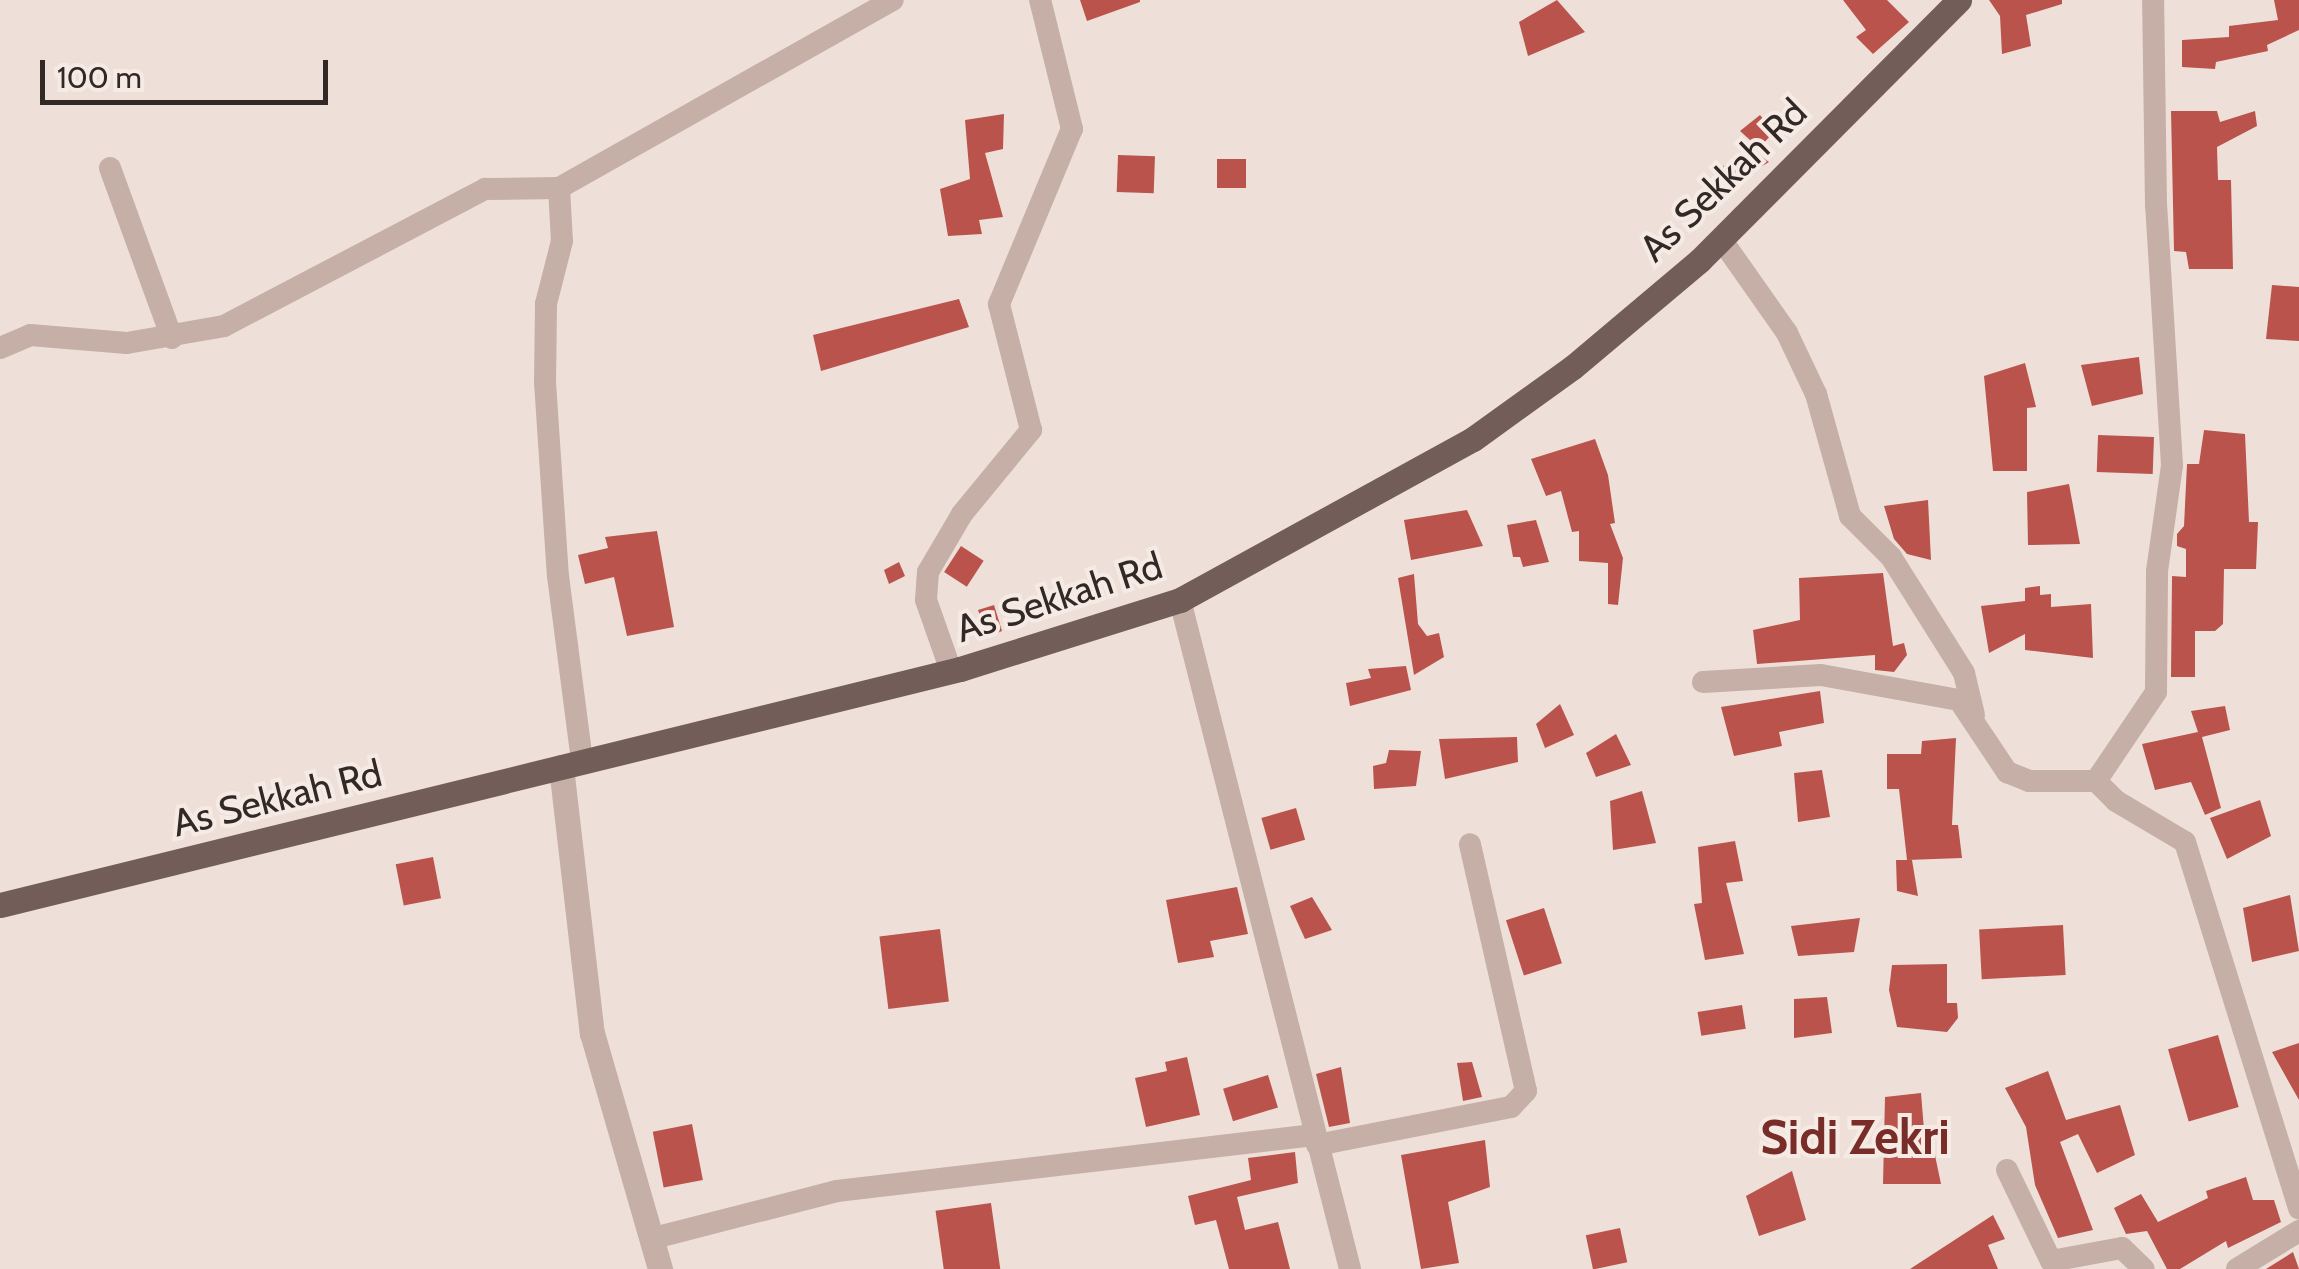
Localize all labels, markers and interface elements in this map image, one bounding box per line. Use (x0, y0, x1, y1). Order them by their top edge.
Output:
scale bar (45, 40, 332, 102)
text: 100 m (57, 59, 142, 96)
street label: As Sekkah Rd (1630, 89, 1816, 271)
street label: As Sekkah Rd (950, 542, 1168, 652)
street label: As Sekkah Rd (168, 750, 386, 846)
district label: Sidi Zekri (1760, 1109, 1950, 1167)

